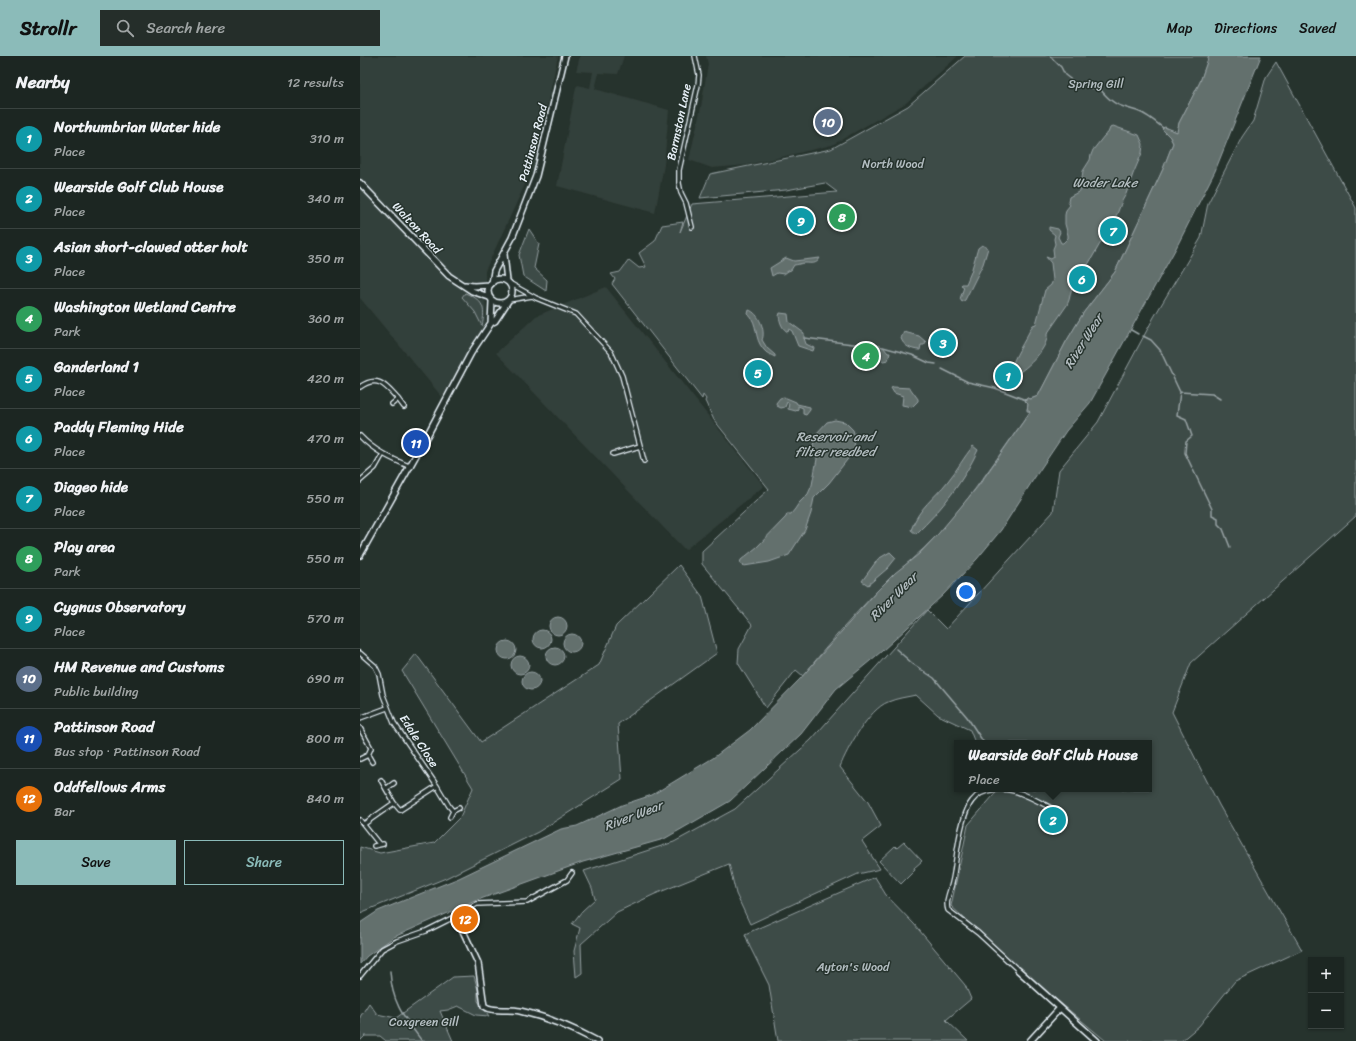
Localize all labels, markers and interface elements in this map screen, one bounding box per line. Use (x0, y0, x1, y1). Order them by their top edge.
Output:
search box (100, 10, 380, 46)
text: Strollr (20, 12, 76, 45)
text: Search here (146, 15, 225, 41)
text: Map (1166, 16, 1192, 41)
text: Directions (1214, 16, 1277, 41)
text: Saved (1299, 16, 1336, 41)
icon: search (114, 17, 136, 39)
text: Nearby (16, 67, 70, 97)
text: 12 results (287, 71, 344, 94)
park label: Spring Gill (1068, 73, 1124, 95)
street label: Barmston Lane (660, 82, 698, 162)
street label: Pattinson Road (512, 100, 554, 184)
pin: 10 (815, 107, 841, 137)
text: Northumbrian Water hide (54, 114, 221, 140)
text: 1 (26, 127, 32, 150)
text: 310 m (310, 127, 344, 150)
text: Place (54, 140, 85, 163)
park label: North Wood (862, 153, 926, 175)
water label: Wader Lake (1073, 171, 1139, 194)
text: Wearside Golf Club House (54, 174, 223, 200)
text: 2 (25, 187, 33, 210)
text: 340 m (307, 187, 344, 210)
street label: Walton Road (387, 197, 448, 261)
text: Place (54, 200, 85, 223)
pin: 8 (829, 202, 855, 232)
pin: 9 (788, 206, 814, 236)
pin: 7 (1100, 216, 1126, 246)
text: Asian short-clawed otter holt (54, 234, 248, 260)
text: 3 (25, 247, 33, 270)
text: 350 m (307, 247, 344, 270)
text: Place (54, 260, 85, 283)
pin: 6 (1069, 264, 1095, 294)
text: Washington Wetland Centre (54, 294, 236, 320)
text: 4 (25, 307, 33, 330)
text: 360 m (308, 307, 344, 330)
water label: River Wear (1057, 307, 1111, 373)
text: Park (54, 320, 81, 343)
pin: 3 (930, 328, 956, 358)
pin: 4 (853, 341, 879, 371)
text: Ganderland 1 (54, 354, 139, 380)
pin: 5 (745, 358, 771, 388)
pin: 1 (995, 361, 1021, 391)
text: 5 (25, 367, 33, 390)
text: 420 m (307, 367, 344, 390)
text: Place (54, 380, 85, 403)
text: Paddy Fleming Hide (54, 414, 184, 440)
water label: Reservoir and filter reedbed (795, 425, 879, 463)
text: 6 (25, 427, 33, 450)
text: 470 m (307, 427, 344, 450)
pin: 11 (403, 428, 429, 458)
text: Place (54, 440, 85, 463)
text: Diageo hide (54, 474, 128, 500)
text: 7 (25, 487, 33, 510)
text: 550 m (307, 487, 344, 510)
text: Place (54, 500, 85, 523)
text: Play area (54, 534, 115, 560)
text: 8 (25, 547, 33, 570)
text: 550 m (307, 547, 344, 570)
text: Park (54, 560, 81, 583)
water label: River Wear (864, 565, 925, 626)
your location (956, 582, 976, 602)
text: Cygnus Observatory (54, 594, 186, 620)
text: 9 (25, 607, 33, 630)
text: 570 m (307, 607, 344, 630)
text: Place (54, 620, 85, 643)
text: HM Revenue and Customs (54, 654, 224, 680)
text: 10 (22, 667, 36, 690)
text: 690 m (307, 667, 344, 690)
text: Public building (54, 680, 139, 703)
street label: Edale Close (393, 710, 445, 772)
text: Pattinson Road (54, 714, 154, 740)
text: 11 (23, 727, 35, 750)
text: 800 m (306, 727, 344, 750)
text: Bus stop · Pattinson Road (54, 740, 200, 763)
popup (954, 740, 1152, 792)
text: Wearside Golf Club House (968, 742, 1138, 768)
text: Place (968, 768, 1000, 791)
text: Oddfellows Arms (54, 774, 166, 800)
text: 12 (22, 787, 36, 810)
text: 840 m (306, 787, 344, 810)
water label: River Wear (600, 793, 668, 837)
text: Bar (54, 800, 74, 823)
pin: 2 (1040, 805, 1066, 835)
button: Save (16, 840, 176, 885)
button: Share (184, 840, 344, 885)
pin: 12 (452, 904, 478, 934)
park label: Ayton's Wood (816, 956, 890, 978)
map controls (1308, 957, 1344, 1029)
button: + (1308, 957, 1344, 993)
button: − (1308, 993, 1344, 1029)
park label: Coxgreen Gill (389, 1011, 460, 1033)

